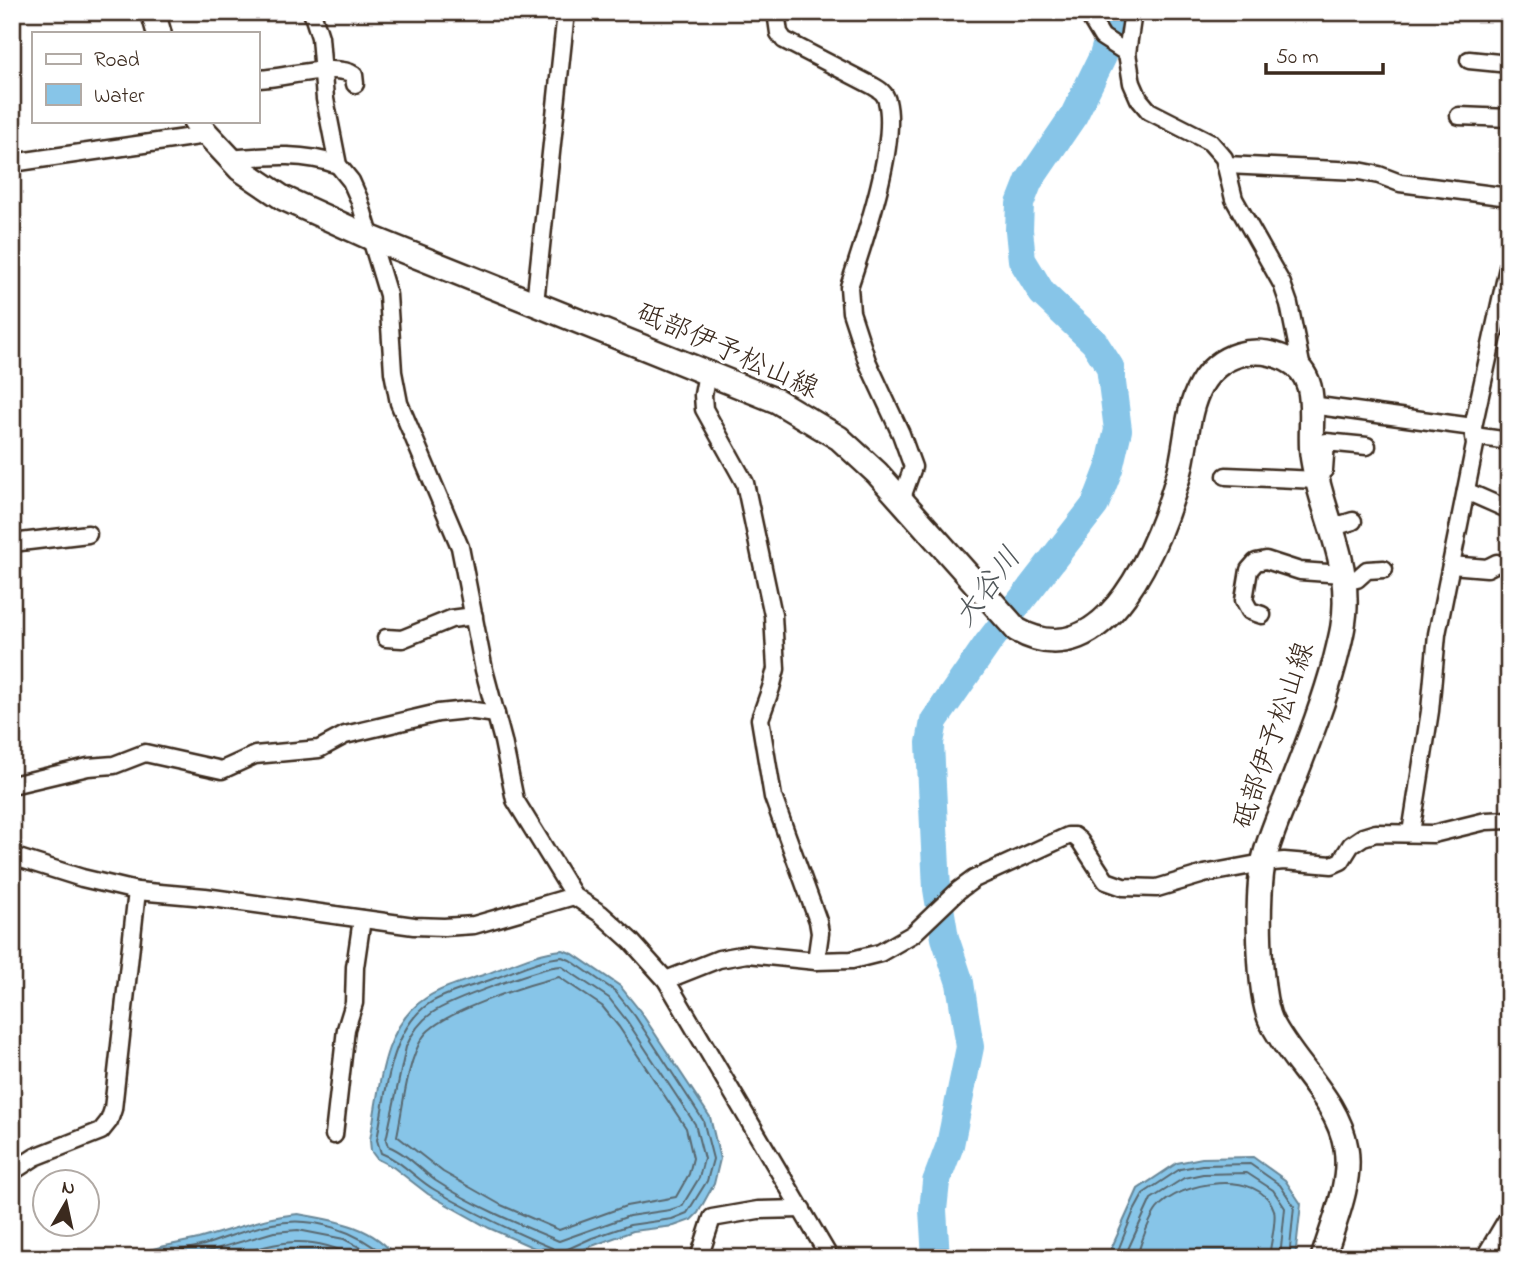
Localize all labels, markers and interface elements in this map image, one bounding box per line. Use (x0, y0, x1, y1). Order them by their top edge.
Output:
legend (32, 32, 259, 122)
scale bar (1266, 32, 1383, 76)
text: 50 m (1276, 43, 1319, 73)
text: Road (94, 46, 140, 76)
text: Water (94, 82, 145, 112)
street label: 砥部伊予松山線 (629, 293, 825, 411)
water label: 大谷川 (944, 539, 1034, 637)
street label: 砥部伊予松山線 (1224, 637, 1326, 835)
north arrow (32, 1168, 102, 1238)
text: N (60, 1174, 77, 1203)

